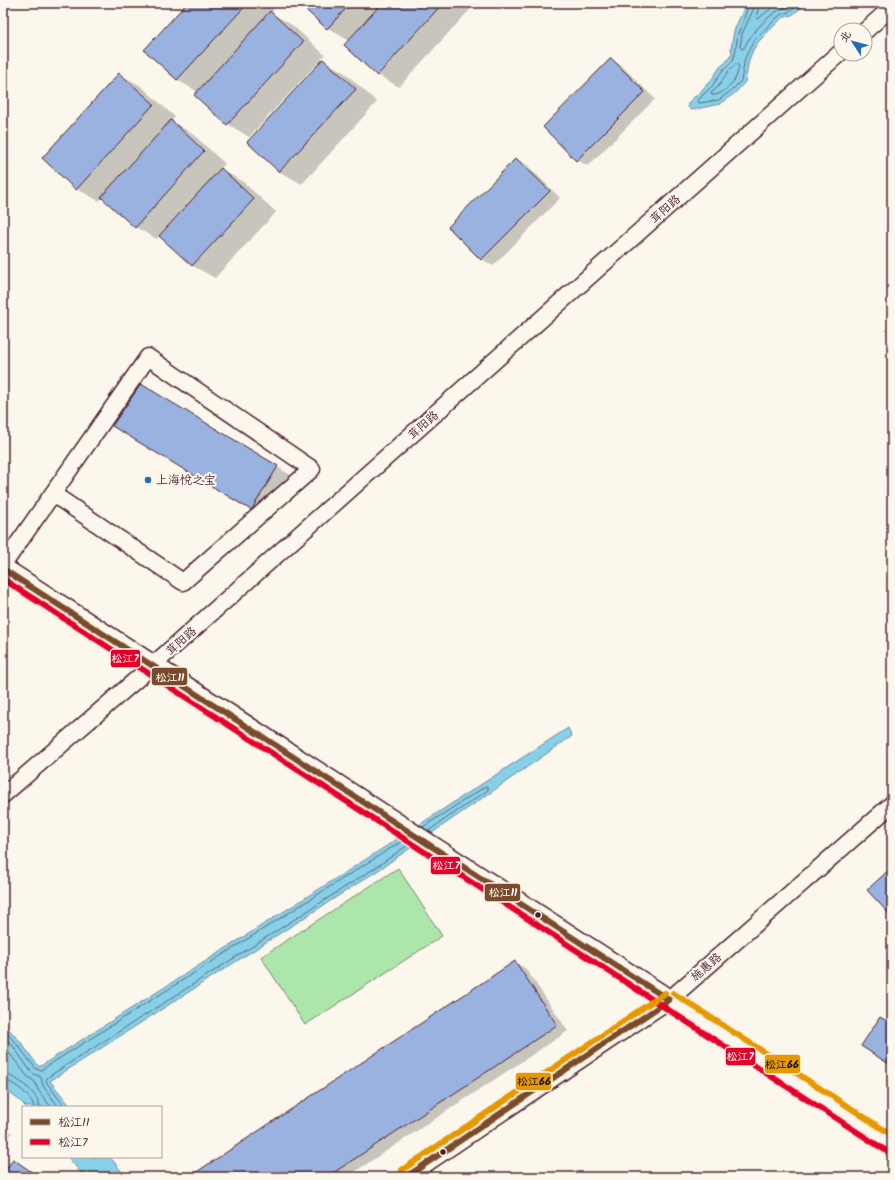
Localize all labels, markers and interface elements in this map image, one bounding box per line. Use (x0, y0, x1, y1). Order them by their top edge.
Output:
north arrow (833, 22, 873, 62)
text: 北 (835, 27, 856, 46)
street label: 茸阳路 (646, 190, 685, 228)
street label: 茸阳路 (404, 406, 443, 444)
place label: 上海悦之宝 (156, 471, 216, 490)
marker: 上海悦之宝 (143, 475, 153, 485)
street label: 茸阳路 (162, 622, 201, 660)
line badge: 松江7 (110, 649, 141, 668)
text: 松江7 (111, 650, 139, 668)
line badge: 松江11 (151, 667, 188, 686)
text: 松江11 (156, 669, 185, 687)
line badge: 松江7 (430, 856, 461, 875)
text: 松江7 (432, 857, 460, 875)
line badge: 松江11 (484, 883, 521, 902)
text: 松江11 (489, 884, 518, 902)
unlabelled marker (533, 910, 543, 920)
street label: 施惠路 (687, 948, 726, 986)
line badge: 松江7 (725, 1047, 756, 1066)
text: 松江7 (726, 1048, 754, 1066)
line badge: 松江66 (764, 1054, 801, 1074)
text: 松江66 (765, 1056, 799, 1074)
line badge: 松江66 (515, 1072, 552, 1091)
text: 松江66 (517, 1073, 551, 1091)
legend (22, 1106, 162, 1158)
text: 松江11 (58, 1113, 90, 1132)
text: 松江7 (58, 1133, 88, 1152)
unlabelled marker (438, 1147, 448, 1157)

